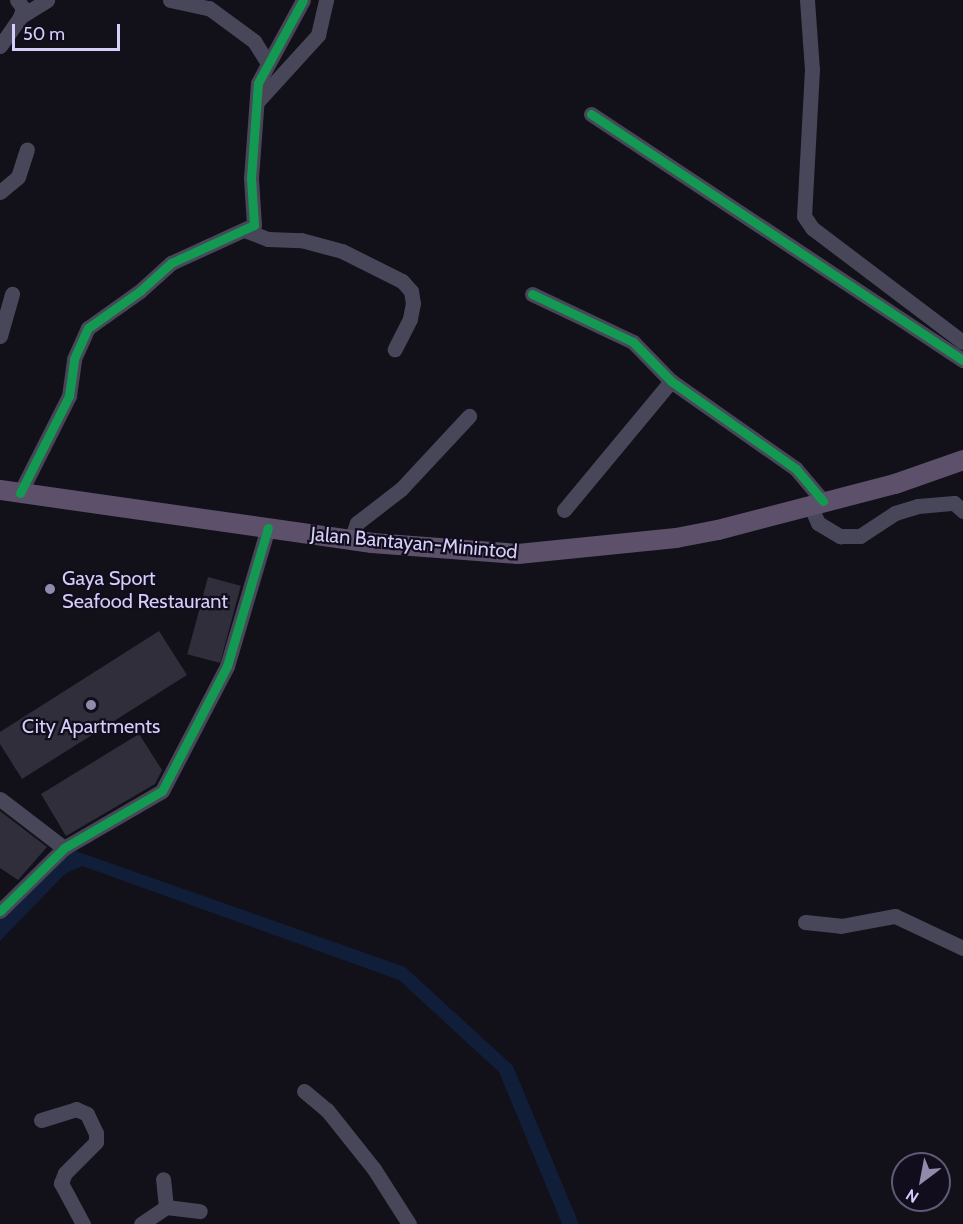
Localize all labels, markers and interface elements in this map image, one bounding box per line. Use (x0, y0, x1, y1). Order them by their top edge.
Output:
scale bar (15, 12, 123, 50)
text: 50 m (23, 23, 65, 45)
street label: Jalan Bantayan-Minintod (309, 522, 519, 564)
place label: Gaya Sport Seafood Restaurant (62, 566, 228, 613)
marker: Gaya Sport Seafood Restaurant (43, 582, 57, 596)
marker: City Apartments (84, 698, 98, 712)
place label: City Apartments (22, 714, 160, 738)
north arrow (891, 1152, 951, 1212)
text: N (902, 1185, 922, 1207)

